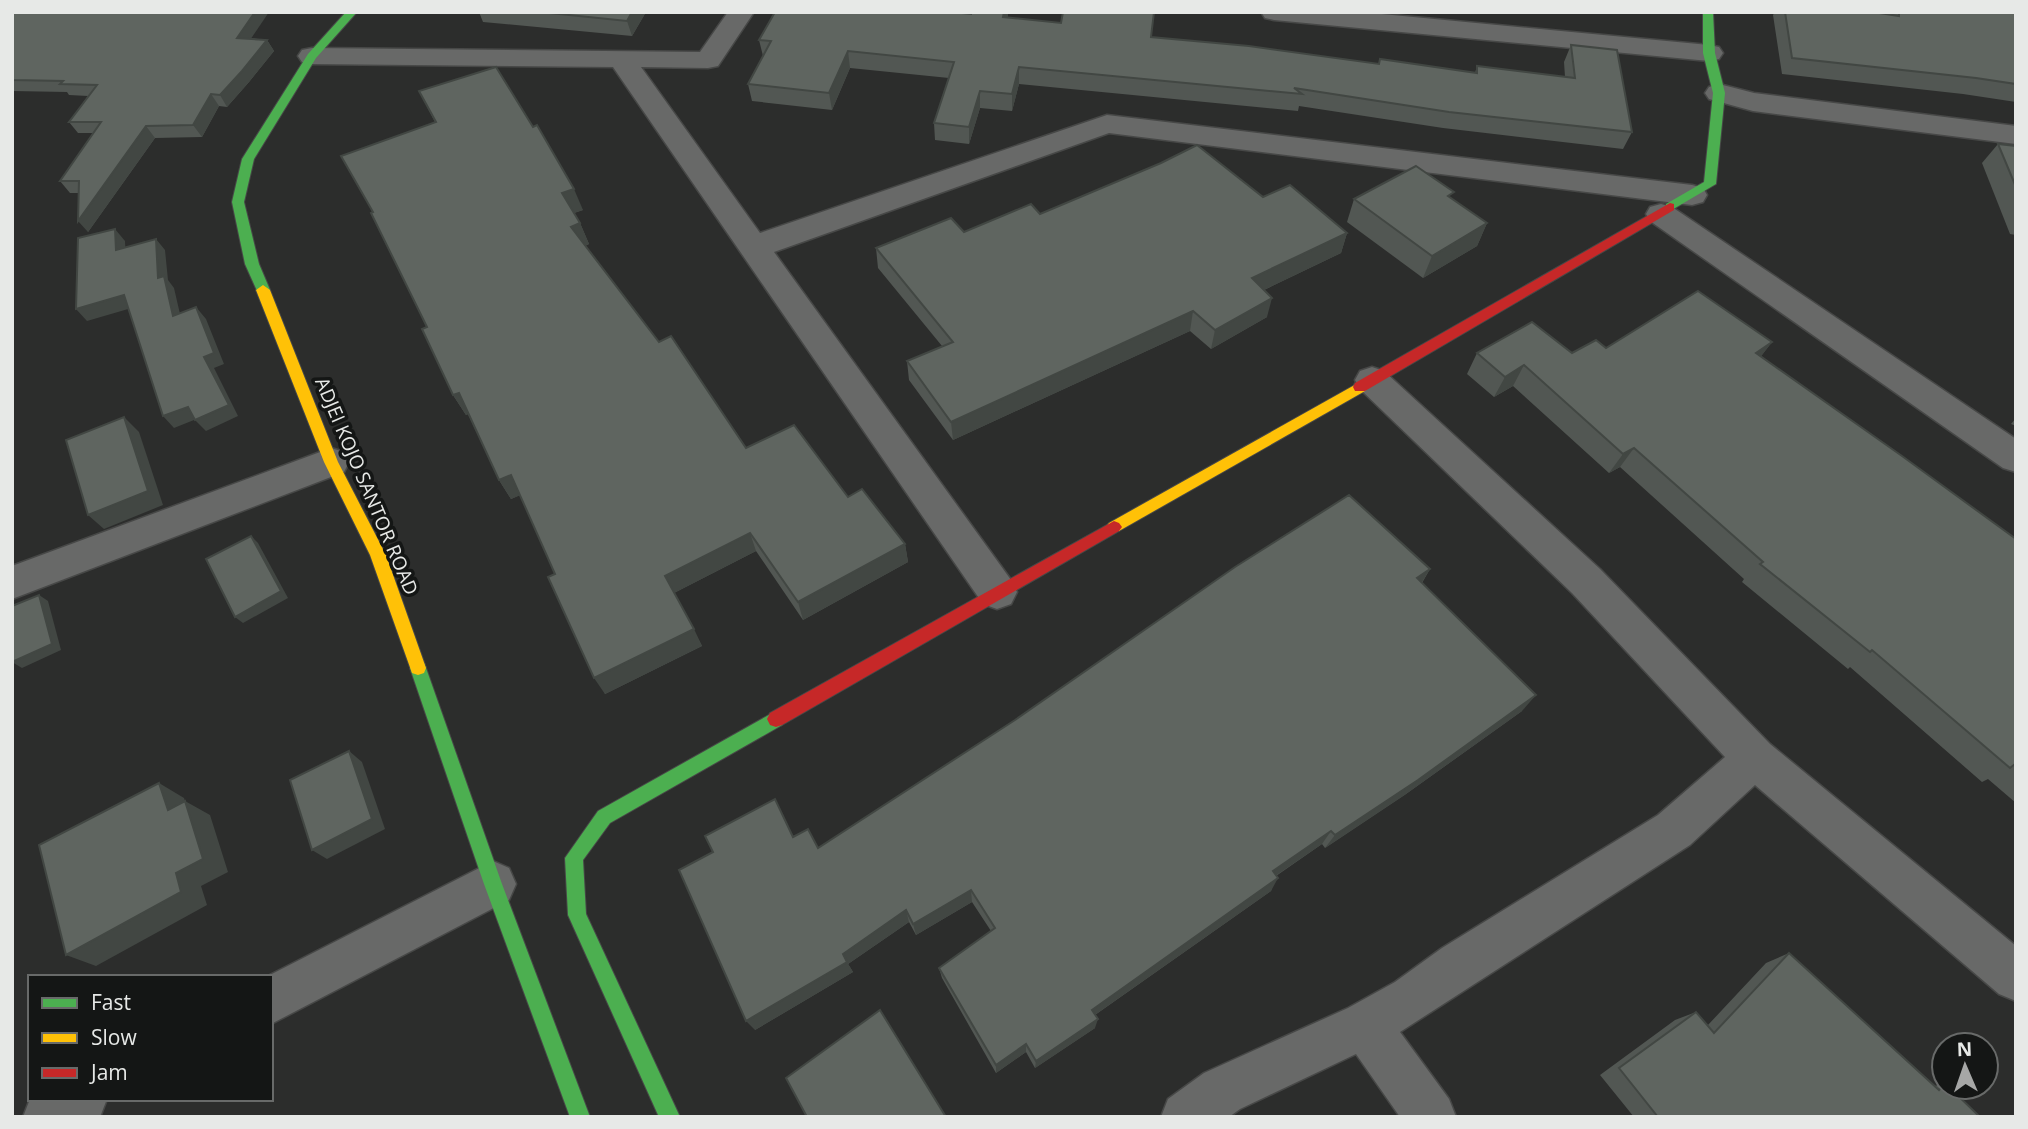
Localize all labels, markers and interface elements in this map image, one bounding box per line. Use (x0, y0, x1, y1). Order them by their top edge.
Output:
street label: ADJEI KOJO SANTOR ROAD (309, 373, 425, 599)
legend (28, 975, 273, 1101)
text: Fast (91, 988, 131, 1016)
text: Slow (91, 1023, 137, 1051)
north arrow (1930, 1031, 2000, 1101)
text: N (1956, 1036, 1973, 1062)
text: Jam (89, 1058, 128, 1086)

